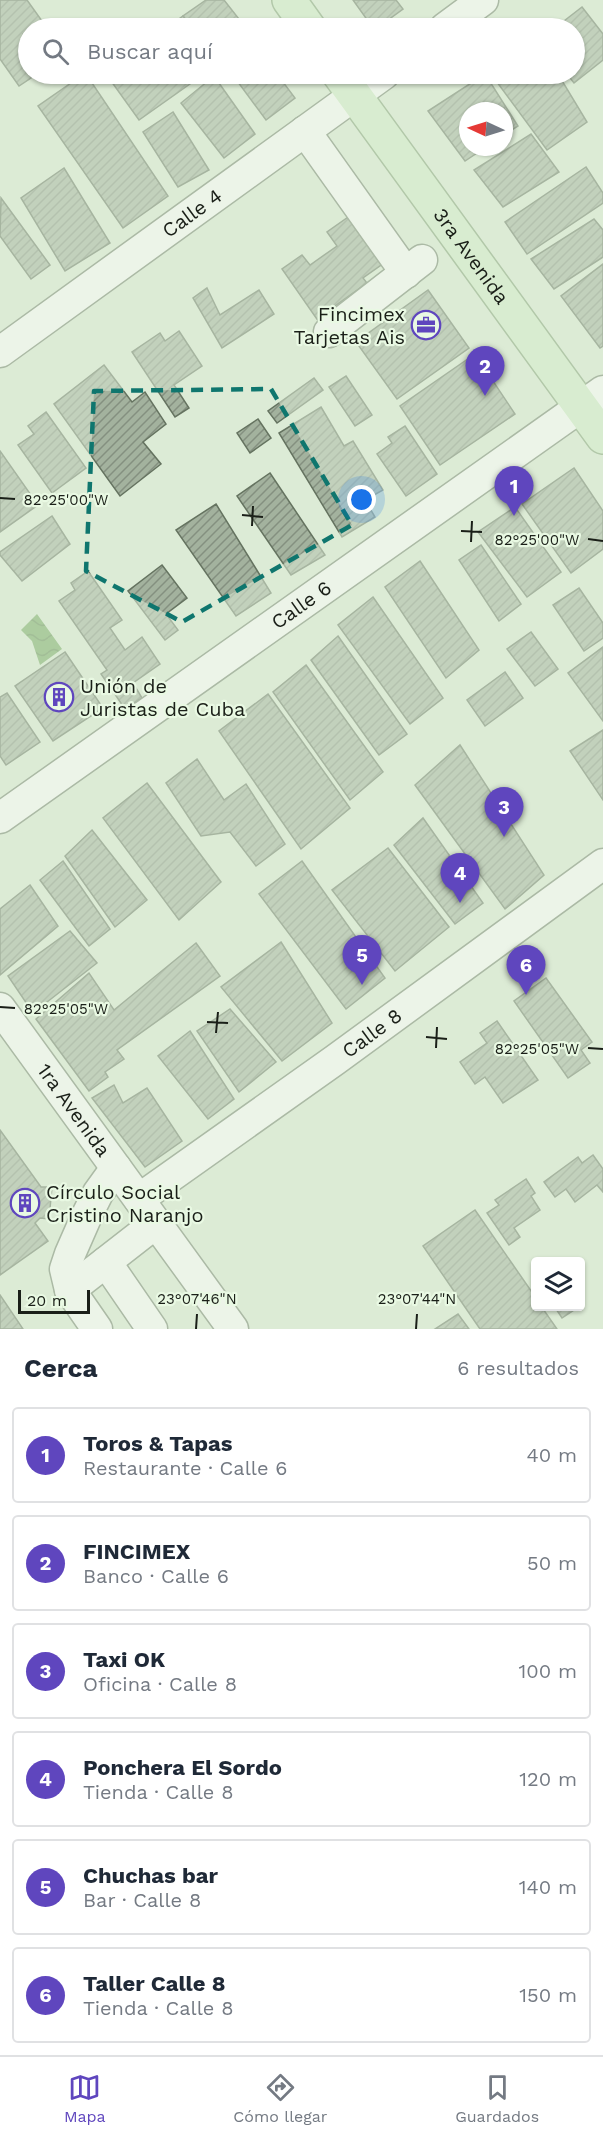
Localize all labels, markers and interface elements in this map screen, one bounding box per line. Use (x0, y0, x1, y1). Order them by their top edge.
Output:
search box (18, 18, 585, 84)
icon: search (39, 35, 72, 68)
text: Buscar aquí (87, 39, 213, 64)
north arrow (459, 102, 513, 156)
street label: Calle 4 (157, 183, 227, 243)
street label: 3ra Avenida (429, 203, 514, 309)
place label: Fincimex Tarjetas Ais (294, 302, 405, 349)
office icon: Fincimex Tarjetas Ais (410, 309, 442, 341)
pin: 2 (466, 346, 504, 396)
pin: 1 (494, 466, 534, 516)
your location (347, 485, 376, 514)
text: 82°25'00"W (24, 491, 109, 509)
text: 82°25'00"W (495, 531, 580, 549)
street label: Calle 6 (267, 575, 336, 634)
place label: Unión de Juristas de Cuba (80, 674, 245, 721)
building icon: Unión de Juristas de Cuba (43, 681, 75, 713)
pin: 3 (484, 788, 524, 837)
pin: 4 (440, 854, 480, 903)
pin: 5 (342, 936, 382, 985)
pin: 6 (506, 946, 546, 995)
text: 82°25'05"W (24, 1000, 108, 1018)
street label: Calle 8 (337, 1003, 406, 1063)
text: 82°25'05"W (495, 1040, 579, 1058)
street label: 1ra Avenida (32, 1059, 116, 1161)
place label: Círculo Social Cristino Naranjo (46, 1180, 203, 1227)
building icon: Círculo Social Cristino Naranjo (9, 1187, 41, 1219)
map controls (531, 1257, 585, 1311)
button: layers (531, 1257, 585, 1311)
scale bar (18, 1287, 90, 1314)
text: 23°07'46"N (157, 1290, 237, 1308)
text: 23°07'44"N (378, 1290, 456, 1308)
text: 20 m (27, 1291, 67, 1310)
text: Cerca (24, 1353, 98, 1383)
text: 6 resultados (457, 1356, 579, 1380)
text: Toros & Tapas (83, 1431, 232, 1456)
text: 1 (41, 1443, 50, 1467)
text: 40 m (526, 1443, 577, 1467)
text: Restaurante · Calle 6 (83, 1456, 287, 1480)
text: FINCIMEX (83, 1539, 190, 1564)
text: 2 (40, 1551, 51, 1575)
text: 50 m (527, 1551, 577, 1575)
text: Banco · Calle 6 (83, 1564, 229, 1588)
text: Taxi OK (83, 1647, 165, 1672)
text: 3 (40, 1659, 51, 1683)
text: 100 m (518, 1659, 577, 1683)
text: Oficina · Calle 8 (83, 1672, 237, 1696)
text: Ponchera El Sordo (83, 1755, 282, 1780)
text: 4 (39, 1767, 52, 1791)
text: 120 m (519, 1767, 577, 1791)
text: Tienda · Calle 8 (83, 1780, 234, 1804)
text: Chuchas bar (83, 1863, 218, 1888)
text: 5 (40, 1875, 51, 1899)
text: 140 m (519, 1875, 577, 1899)
text: Bar · Calle 8 (83, 1888, 201, 1912)
text: Taller Calle 8 (83, 1971, 226, 1996)
text: 6 (39, 1983, 52, 2007)
text: 150 m (519, 1983, 577, 2007)
text: Tienda · Calle 8 (83, 1996, 234, 2020)
tab: Mapa (64, 2071, 106, 2126)
tab: Cómo llegar (233, 2071, 327, 2126)
tab: Guardados (455, 2071, 539, 2126)

